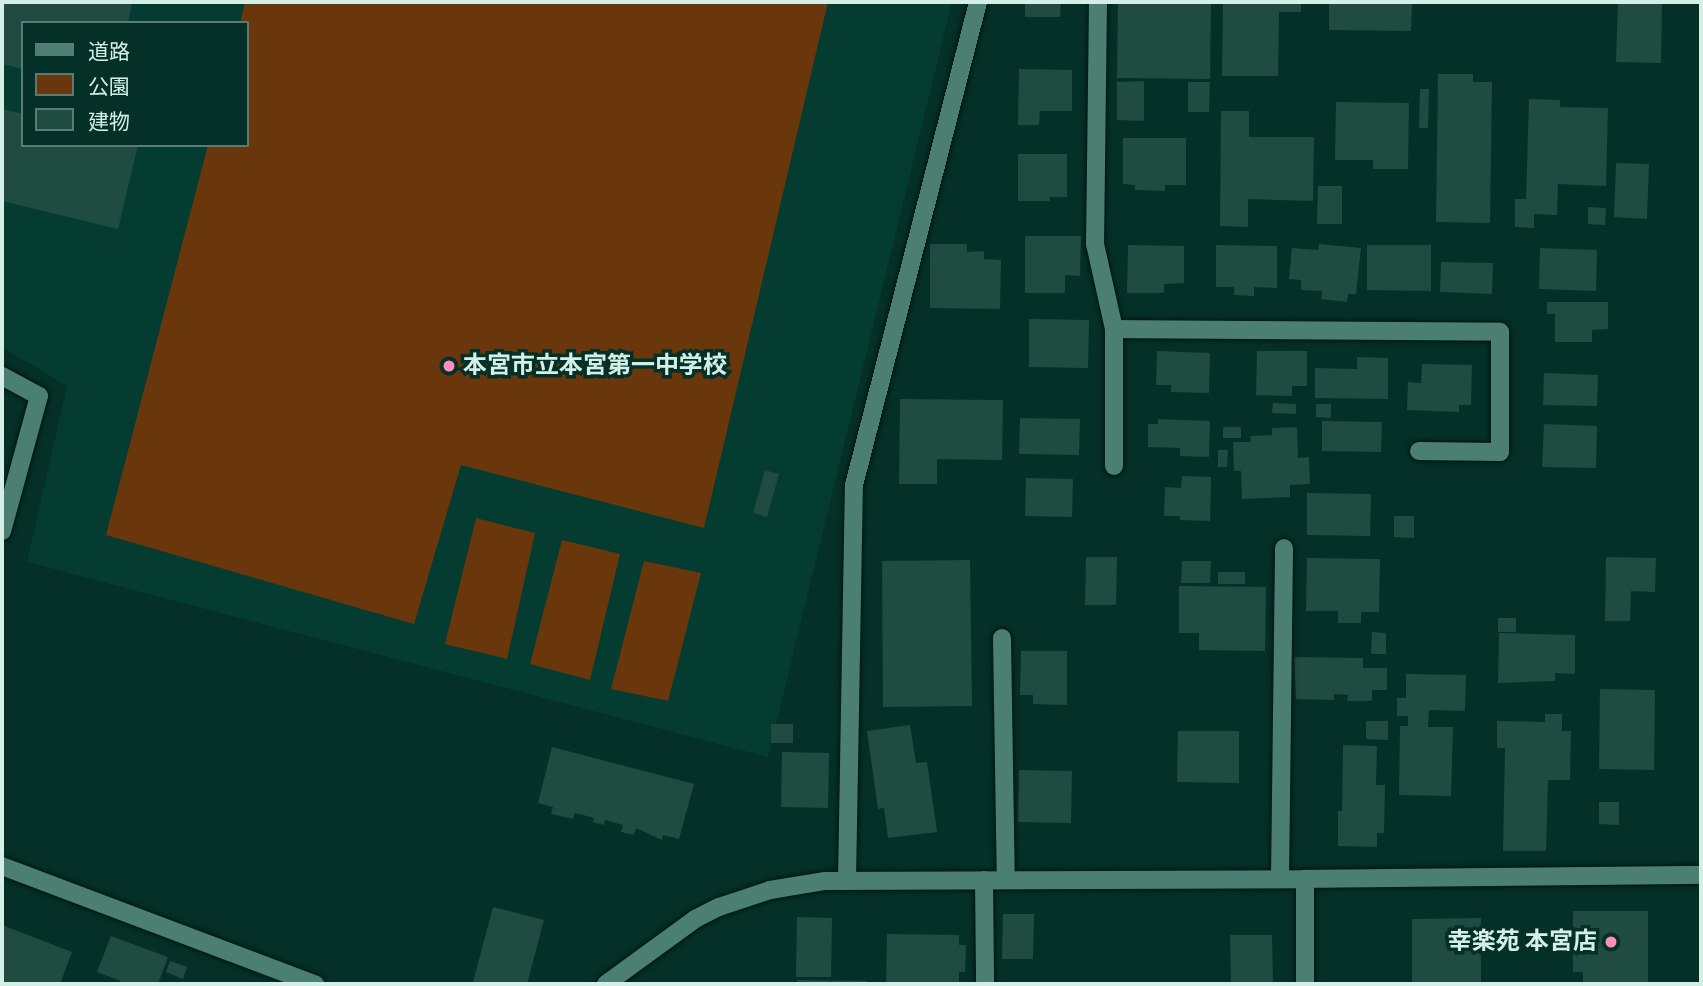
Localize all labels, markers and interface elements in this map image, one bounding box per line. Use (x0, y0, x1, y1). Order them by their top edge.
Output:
legend (21, 21, 248, 147)
text: 道路 (88, 39, 130, 65)
text: 公園 (88, 74, 130, 100)
text: 建物 (88, 109, 130, 135)
place label: 本宮市立本宮第一中学校 (463, 352, 727, 380)
marker: 本宮市立本宮第一中学校 (441, 358, 457, 374)
place label: 幸楽苑 本宮店 (1448, 928, 1597, 956)
marker: 幸楽苑 本宮店 (1603, 934, 1619, 950)

